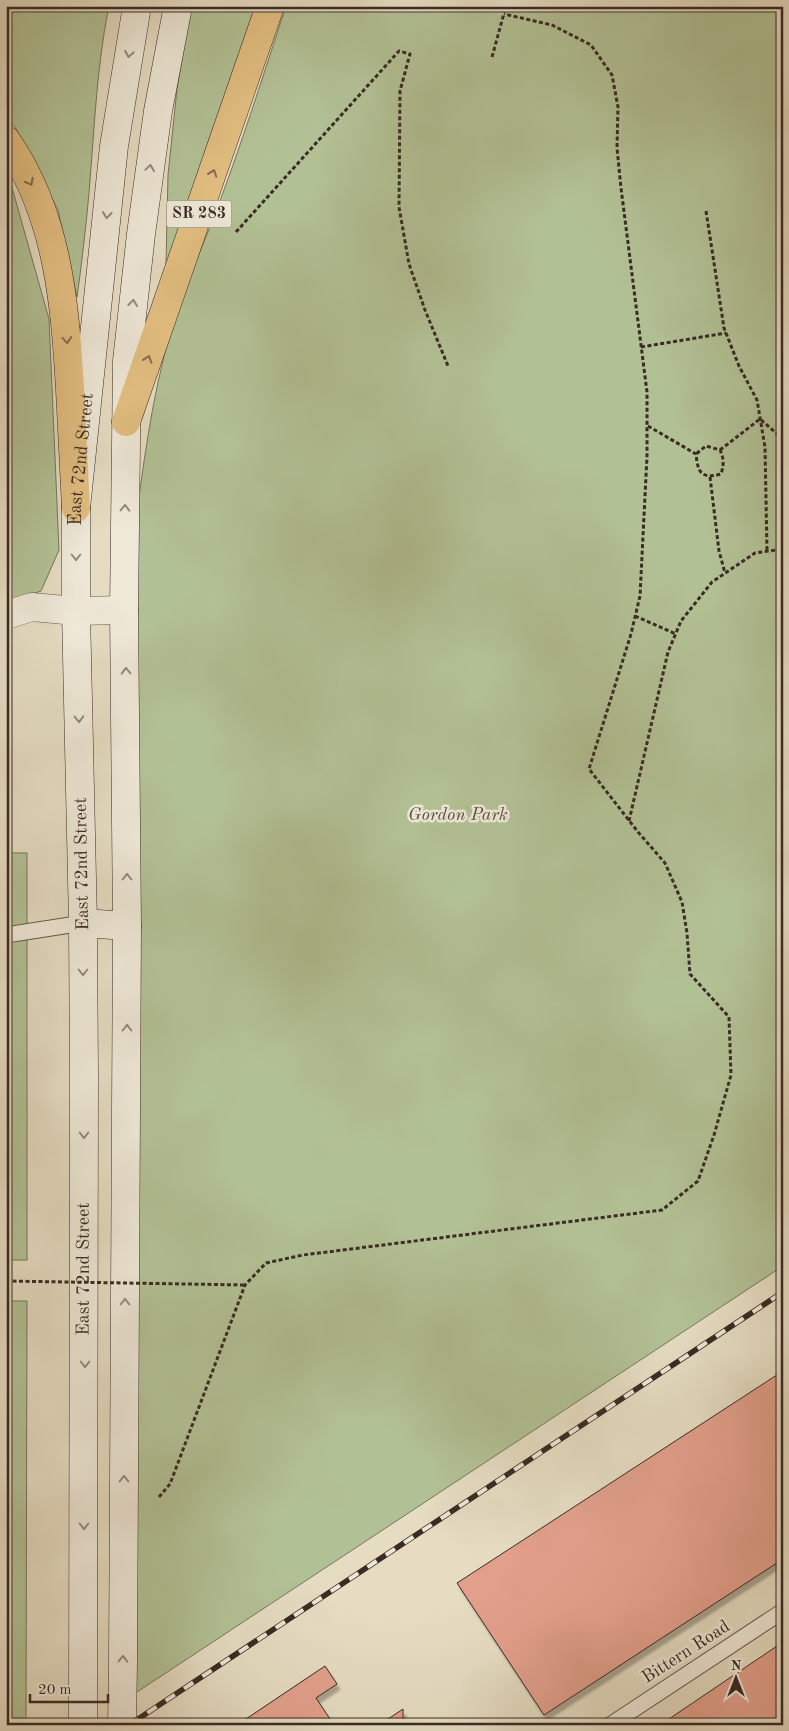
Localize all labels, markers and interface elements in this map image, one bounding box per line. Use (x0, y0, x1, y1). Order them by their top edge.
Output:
one-way arrow (124, 50, 134, 59)
one-way arrow (144, 164, 155, 172)
one-way arrow (207, 169, 217, 177)
one-way arrow (24, 177, 34, 186)
road number: SR 283 (166, 200, 232, 228)
one-way arrow (102, 212, 113, 220)
one-way arrow (127, 299, 138, 307)
one-way arrow (61, 336, 72, 344)
one-way arrow (142, 356, 152, 364)
street label: East 72nd Street (67, 392, 97, 526)
one-way arrow (120, 504, 131, 512)
one-way arrow (71, 554, 81, 561)
one-way arrow (120, 666, 131, 674)
one-way arrow (74, 716, 84, 724)
street label: East 72nd Street (72, 797, 92, 931)
park label: Gordon Park (408, 806, 508, 824)
one-way arrow (122, 873, 132, 880)
one-way arrow (78, 968, 88, 976)
one-way arrow (122, 1024, 132, 1032)
one-way arrow (79, 1131, 89, 1139)
street label: East 72nd Street (75, 1202, 93, 1336)
one-way arrow (120, 1298, 130, 1306)
one-way arrow (80, 1360, 90, 1368)
one-way arrow (119, 1474, 129, 1482)
one-way arrow (79, 1523, 89, 1531)
street label: Bittern Road (639, 1617, 733, 1687)
one-way arrow (118, 1654, 128, 1662)
north arrow (712, 1654, 762, 1704)
text: N (731, 1659, 742, 1673)
scale bar (30, 1671, 108, 1703)
text: 20 m (38, 1683, 72, 1698)

